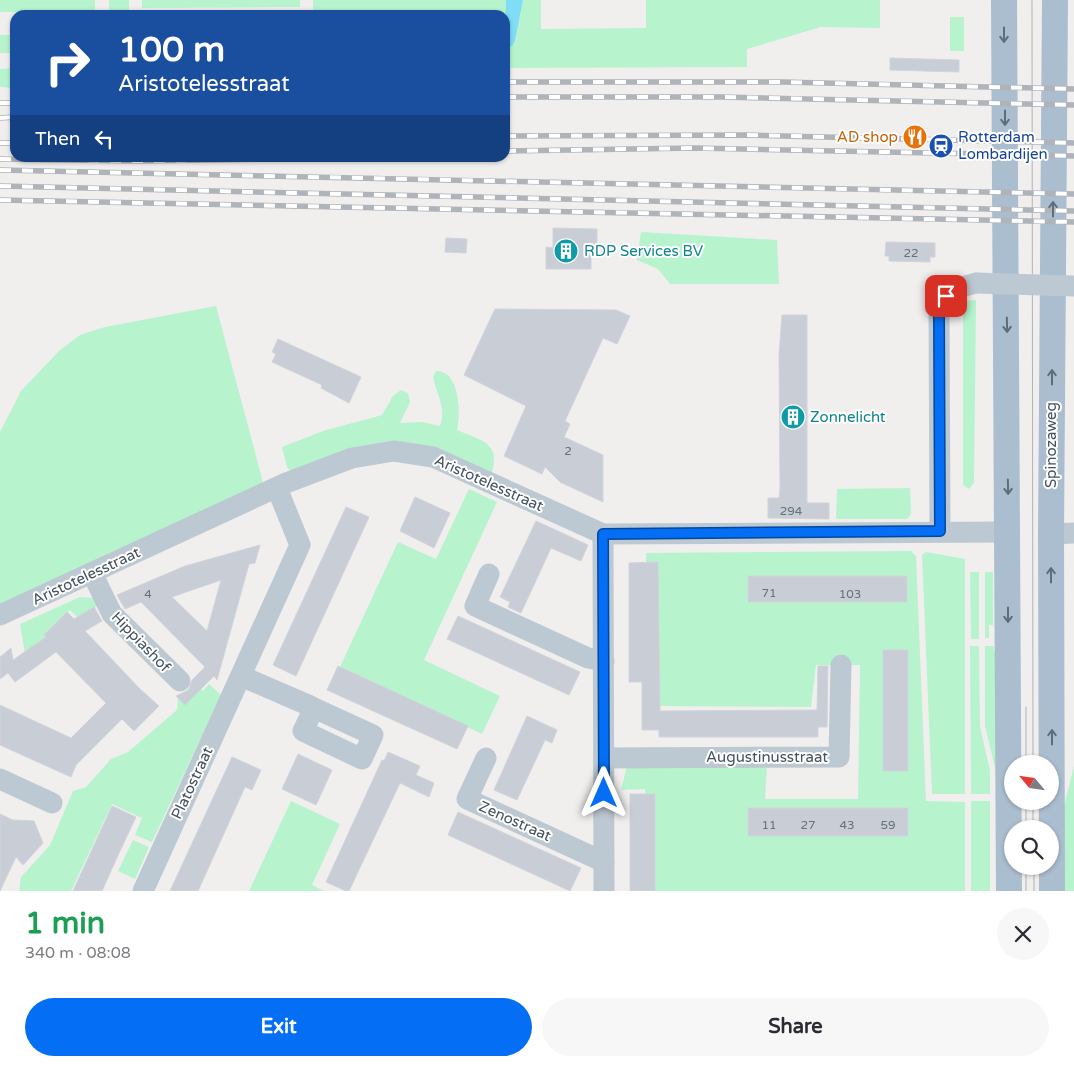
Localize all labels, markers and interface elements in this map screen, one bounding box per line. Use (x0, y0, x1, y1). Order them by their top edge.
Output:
one-way arrow (999, 26, 1009, 42)
text: 100 m (118, 29, 225, 71)
icon: right (35, 30, 100, 95)
text: Aristotelesstraat (118, 71, 290, 97)
one-way arrow (1000, 110, 1010, 126)
restaurant icon: AD shop (902, 124, 928, 150)
icon: left (90, 125, 118, 153)
text: Then (35, 128, 80, 150)
place label: AD shop (837, 128, 898, 146)
place label: Rotterdam Lombardijen (958, 128, 1048, 163)
station icon: Rotterdam Lombardijen (928, 133, 954, 159)
one-way arrow (1048, 202, 1058, 218)
building icon: RDP Services BV (553, 238, 579, 264)
place label: RDP Services BV (584, 242, 704, 260)
house number: 22 (903, 246, 919, 260)
pin (925, 275, 967, 317)
icon: arrive (932, 282, 960, 310)
one-way arrow (1002, 316, 1011, 332)
one-way arrow (1047, 370, 1057, 386)
street label: Spinozaweg (1042, 402, 1060, 488)
building icon: Zonnelicht (780, 404, 806, 430)
place label: Zonnelicht (810, 408, 886, 426)
house number: 2 (564, 444, 572, 458)
street label: Aristotelesstraat (432, 451, 546, 515)
one-way arrow (1003, 478, 1013, 495)
house number: 294 (780, 504, 803, 518)
street label: Aristotelesstraat (29, 543, 143, 609)
one-way arrow (1046, 567, 1056, 584)
house number: 71 (761, 586, 777, 600)
house number: 4 (144, 587, 152, 601)
house number: 103 (839, 587, 861, 601)
one-way arrow (1003, 607, 1013, 623)
street label: Hippiashof (108, 608, 174, 676)
one-way arrow (1047, 730, 1056, 746)
street label: Platostraat (167, 744, 217, 822)
street label: Augustinusstraat (706, 748, 828, 766)
north arrow (1004, 755, 1059, 810)
map controls (1004, 755, 1059, 875)
position arrow (577, 766, 629, 818)
street label: Zenostraat (476, 797, 554, 845)
house number: 11 (761, 818, 777, 832)
house number: 27 (800, 818, 816, 832)
house number: 43 (839, 818, 855, 832)
house number: 59 (880, 818, 896, 832)
button: search (1004, 820, 1059, 875)
text: 1 min (25, 905, 105, 942)
button: close (997, 908, 1049, 960)
text: 340 m · 08:08 (25, 943, 131, 963)
button: Exit (25, 998, 532, 1056)
button: Share (542, 998, 1049, 1056)

